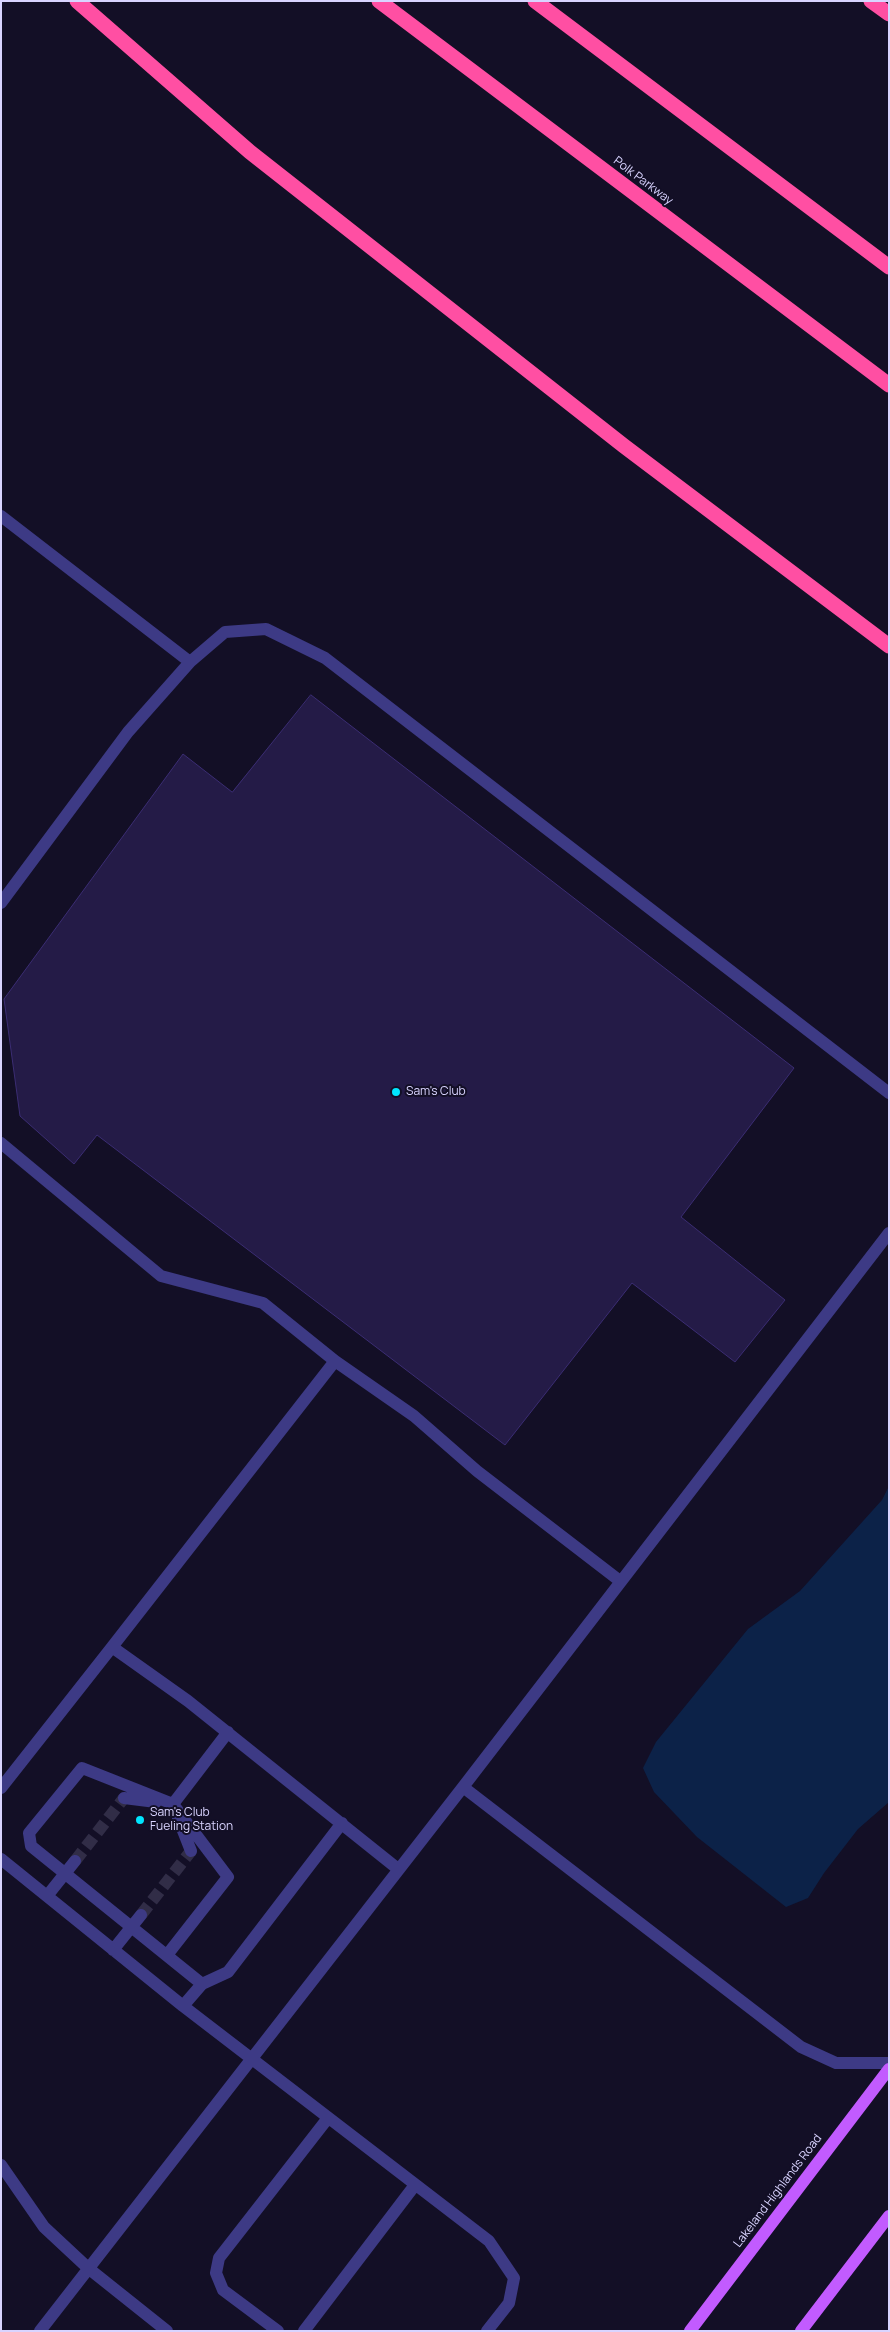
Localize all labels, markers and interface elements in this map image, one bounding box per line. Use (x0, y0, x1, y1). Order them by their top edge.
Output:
street label: Polk Parkway (610, 154, 676, 208)
place label: Sam's Club (406, 1085, 466, 1099)
marker: Sam's Club (390, 1086, 402, 1098)
place label: Sam's Club Fueling Station (150, 1806, 233, 1834)
marker: Sam's Club Fueling Station (134, 1814, 146, 1826)
street label: Lakeland Highlands Road (731, 2132, 825, 2250)

